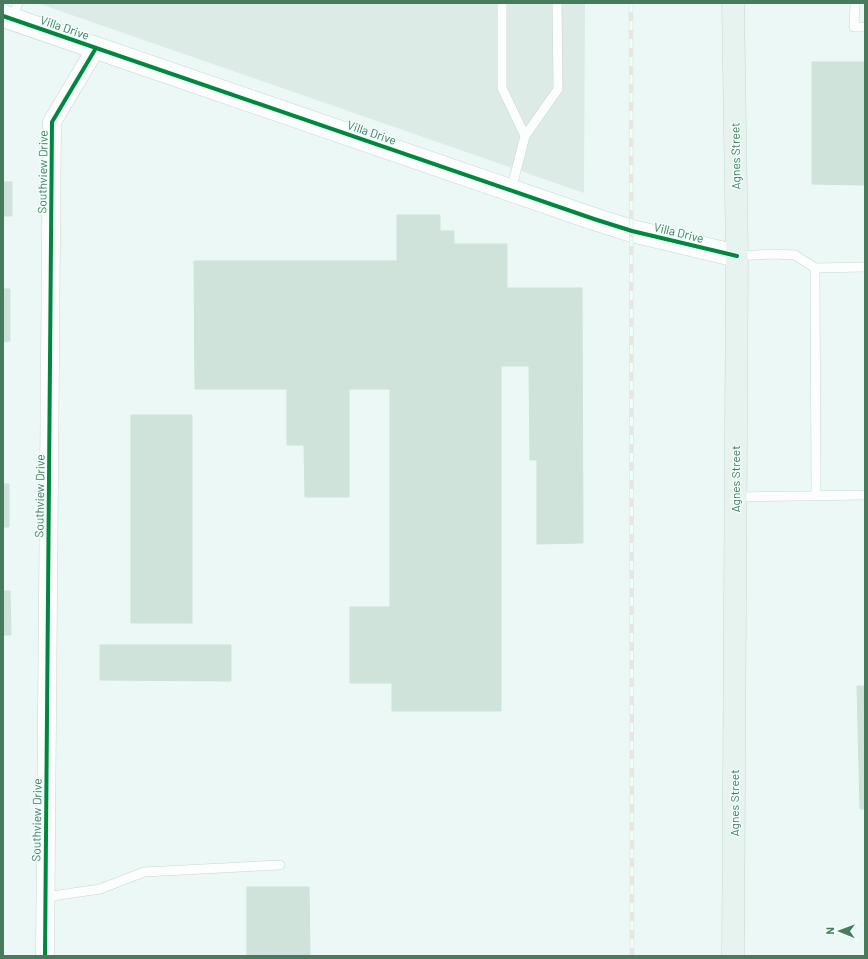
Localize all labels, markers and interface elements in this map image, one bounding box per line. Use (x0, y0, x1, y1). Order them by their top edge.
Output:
street label: Villa Drive (39, 12, 91, 42)
street label: Villa Drive (346, 117, 398, 147)
street label: Agnes Street (727, 122, 743, 190)
street label: Southview Drive (34, 130, 50, 214)
street label: Villa Drive (653, 219, 705, 245)
street label: Agnes Street (728, 445, 742, 513)
street label: Southview Drive (31, 454, 47, 538)
street label: Agnes Street (727, 769, 741, 837)
street label: Southview Drive (28, 778, 44, 862)
north arrow (820, 911, 860, 951)
text: N (823, 927, 836, 935)

